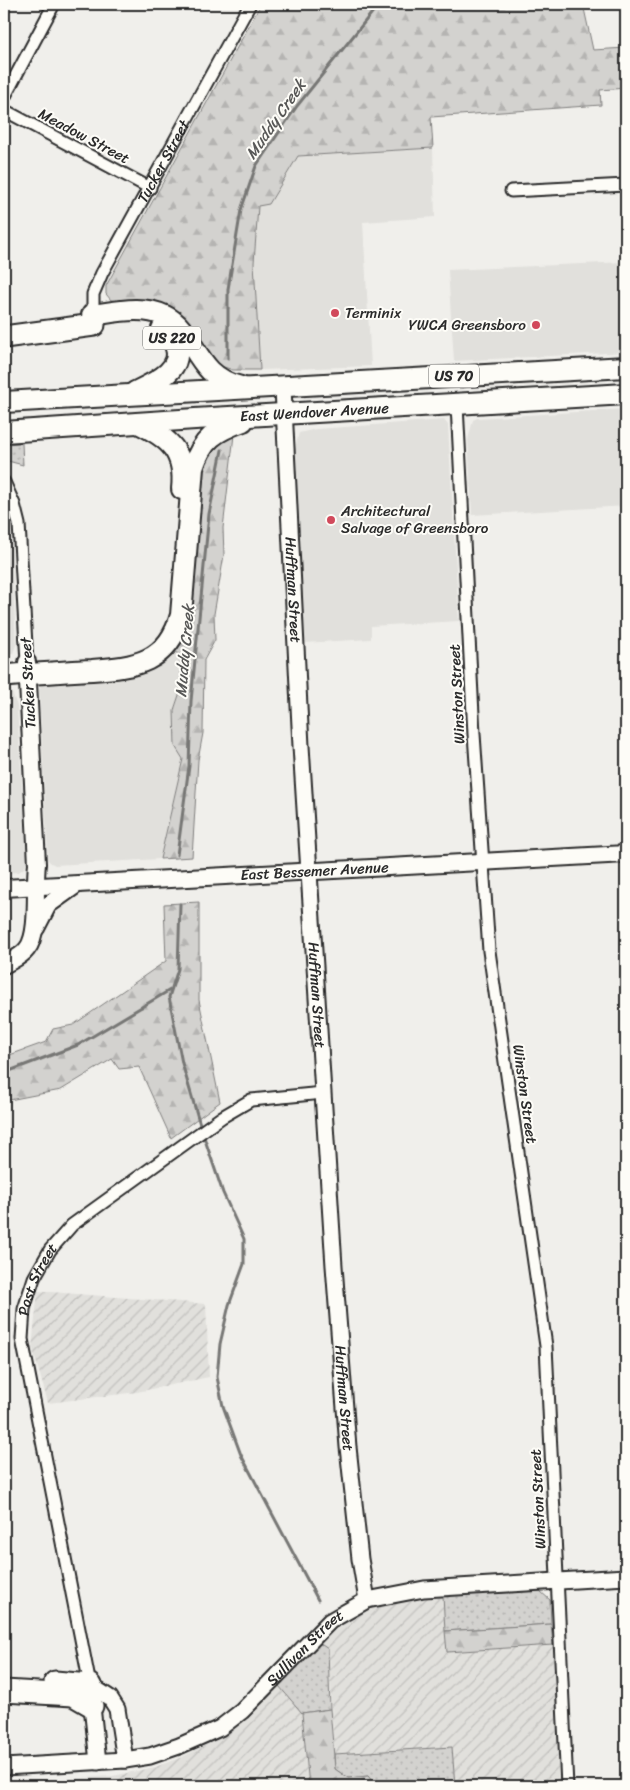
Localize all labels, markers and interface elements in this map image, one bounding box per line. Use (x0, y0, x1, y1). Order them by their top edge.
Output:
water label: Muddy Creek (237, 71, 315, 165)
street label: Meadow Street (33, 101, 135, 171)
street label: Tucker Street (130, 114, 197, 208)
place label: Terminix (345, 300, 402, 326)
marker: Terminix (329, 307, 341, 319)
place label: YWCA Greensboro (409, 312, 526, 338)
marker: YWCA Greensboro (530, 319, 542, 331)
road number: US 220 (143, 326, 201, 349)
road number: US 70 (429, 364, 479, 388)
street label: East Wendover Avenue (239, 395, 390, 429)
place label: Architectural Salvage of Greensboro (340, 498, 489, 541)
marker: Architectural Salvage of Greensboro (325, 514, 337, 526)
street label: Huffman Street (277, 536, 309, 644)
water label: Muddy Creek (166, 601, 203, 698)
street label: Tucker Street (13, 636, 43, 729)
street label: Winston Street (441, 643, 473, 745)
street label: East Bessemer Avenue (240, 854, 390, 888)
street label: Huffman Street (300, 941, 333, 1049)
street label: Winston Street (505, 1043, 545, 1146)
street label: Post Street (11, 1236, 64, 1316)
street label: Huffman Street (327, 1344, 361, 1453)
street label: Winston Street (522, 1448, 554, 1550)
street label: Sullivan Street (260, 1603, 349, 1692)

